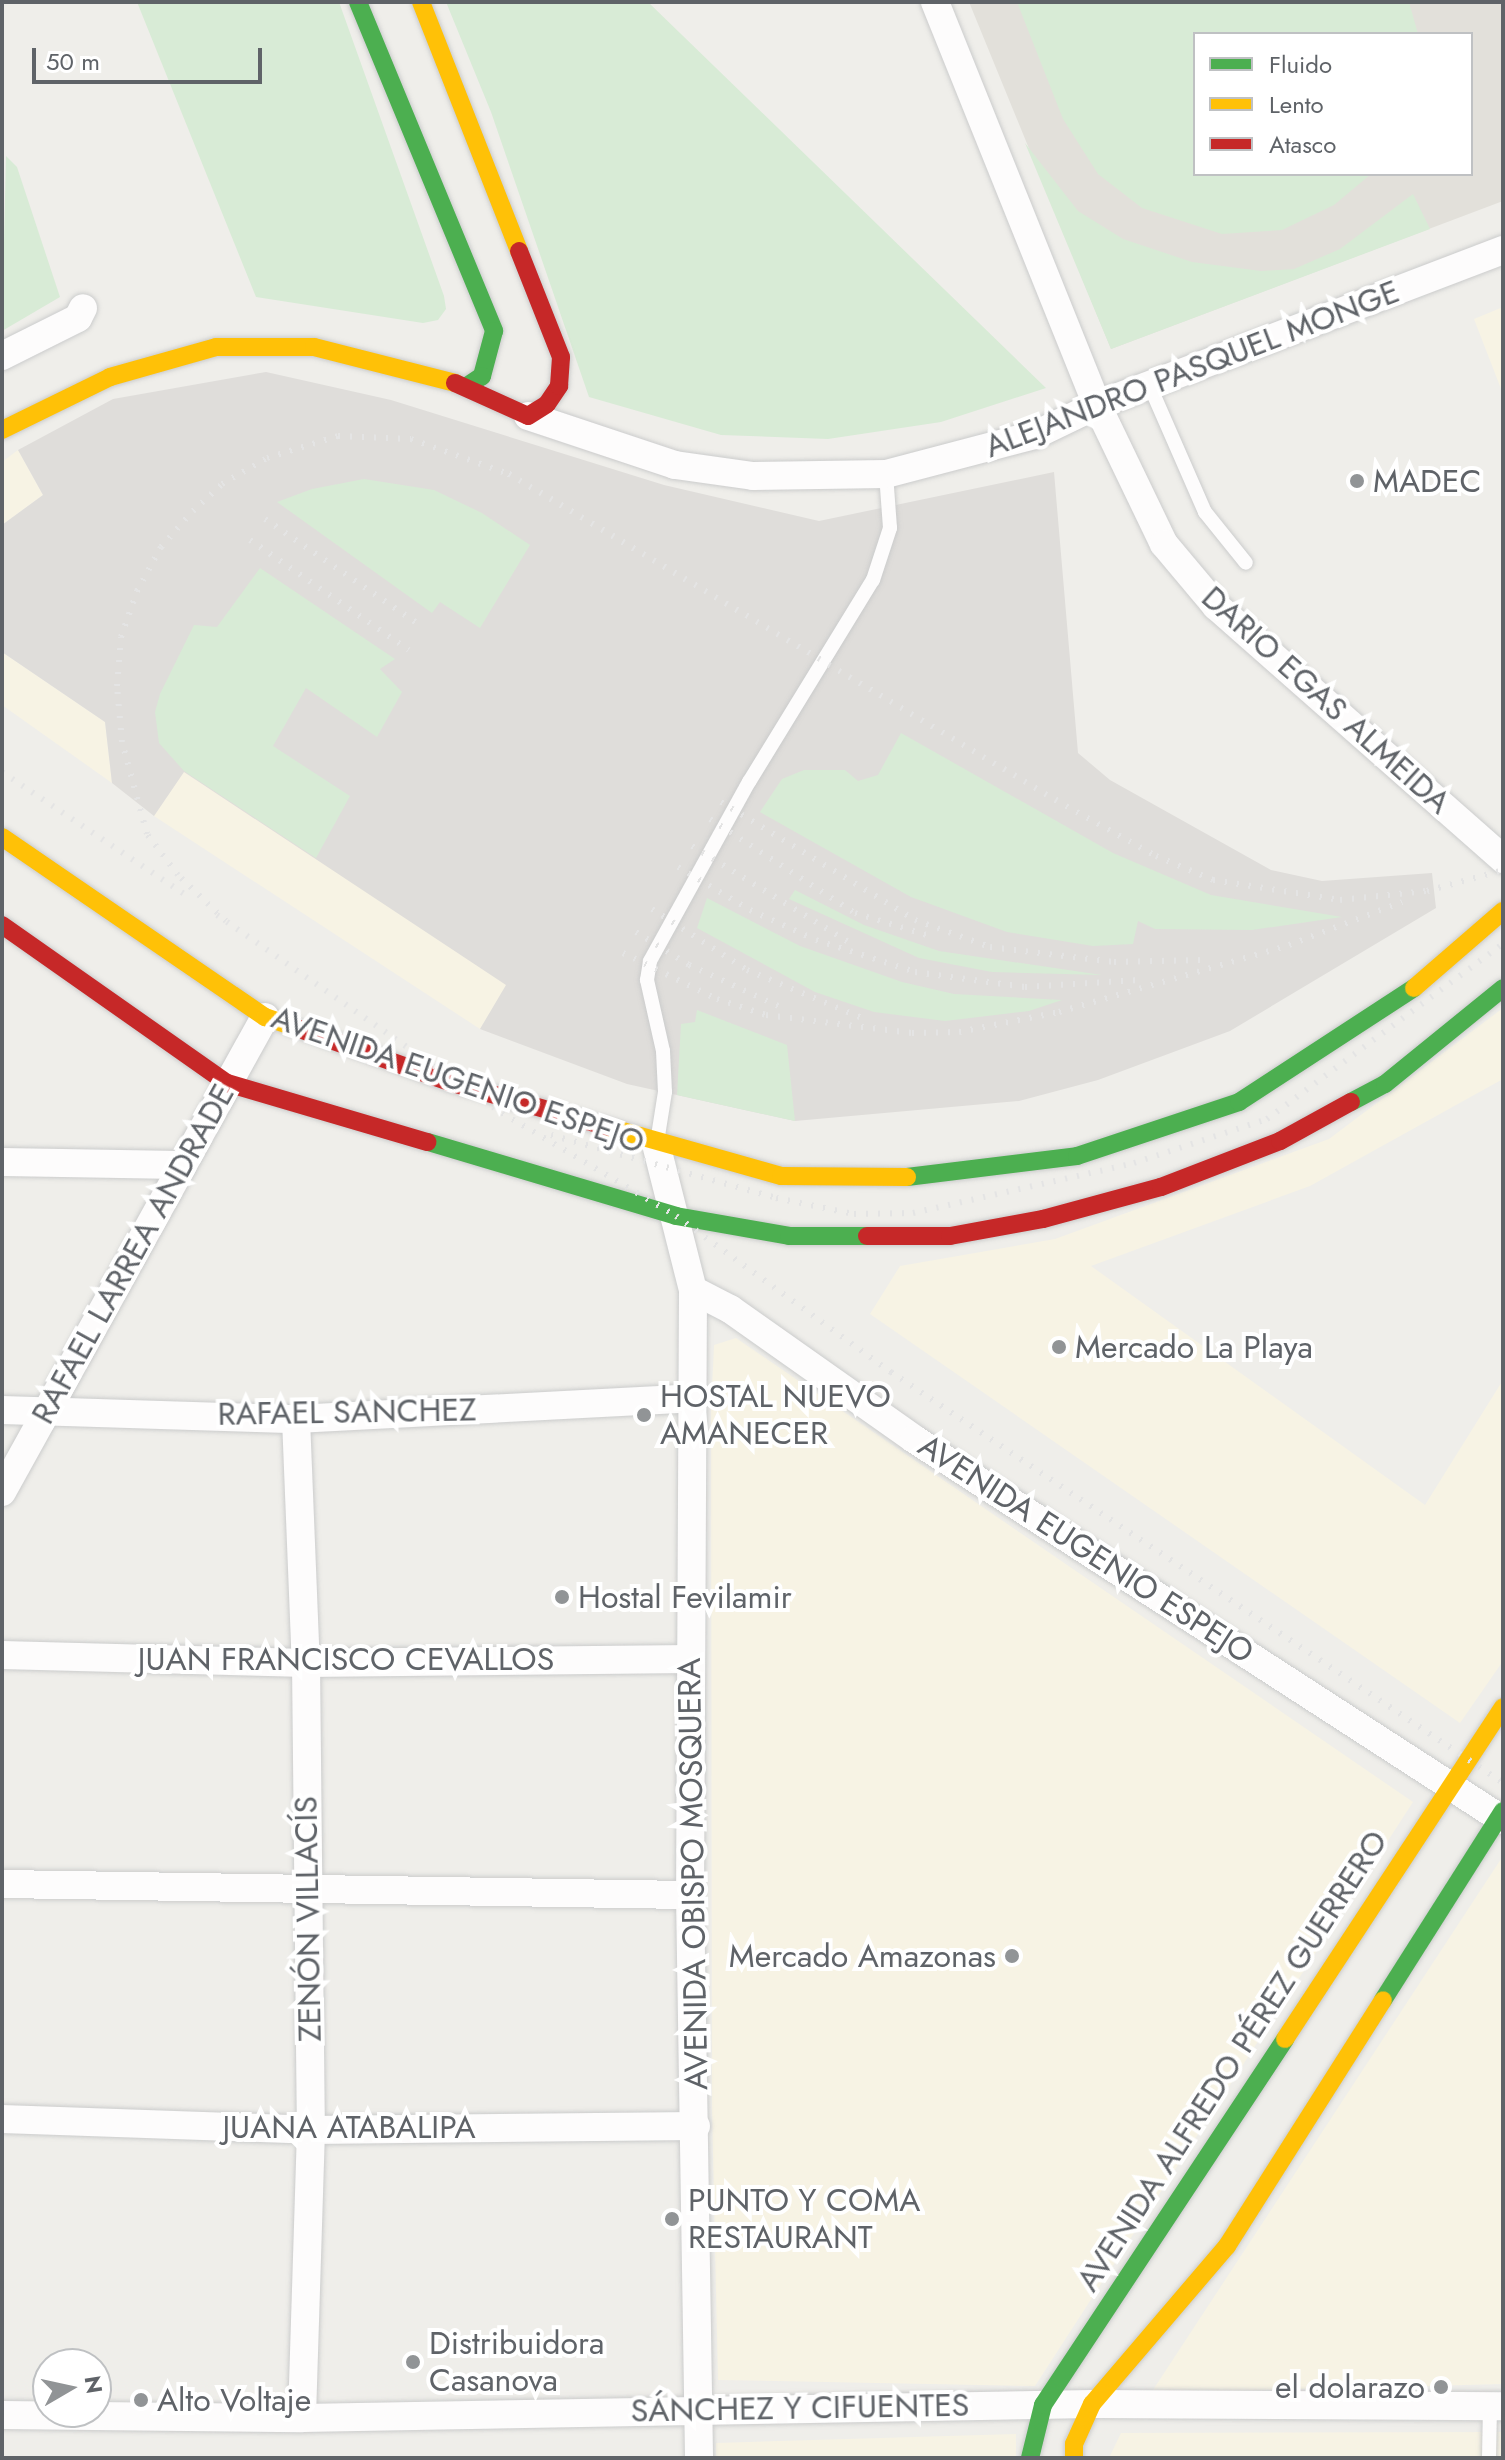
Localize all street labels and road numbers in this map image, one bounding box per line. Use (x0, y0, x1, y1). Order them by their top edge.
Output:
street label: ALEJANDRO PASQUEL MONGE (979, 272, 1405, 466)
street label: DARIO EGAS ALMEIDA (1194, 578, 1458, 822)
street label: AVENIDA EUGENIO ESPEJO (267, 998, 649, 1162)
street label: RAFAEL LARREA ANDRADE (24, 1078, 242, 1430)
street label: RAFAEL SANCHEZ (217, 1391, 477, 1433)
street label: AVENIDA EUGENIO ESPEJO (911, 1426, 1261, 1672)
street label: JUAN FRANCISCO CEVALLOS (138, 1640, 554, 1678)
street label: AVENIDA OBISPO MOSQUERA (670, 1657, 716, 2091)
street label: ZENÓN VILLACÍS (287, 1796, 329, 2042)
street label: AVENIDA ALFREDO PÉREZ GUERRERO (1069, 1824, 1395, 2298)
street label: JUANA ATABALIPA (222, 2108, 476, 2146)
street label: SÁNCHEZ Y CIFUENTES (630, 2386, 970, 2430)

